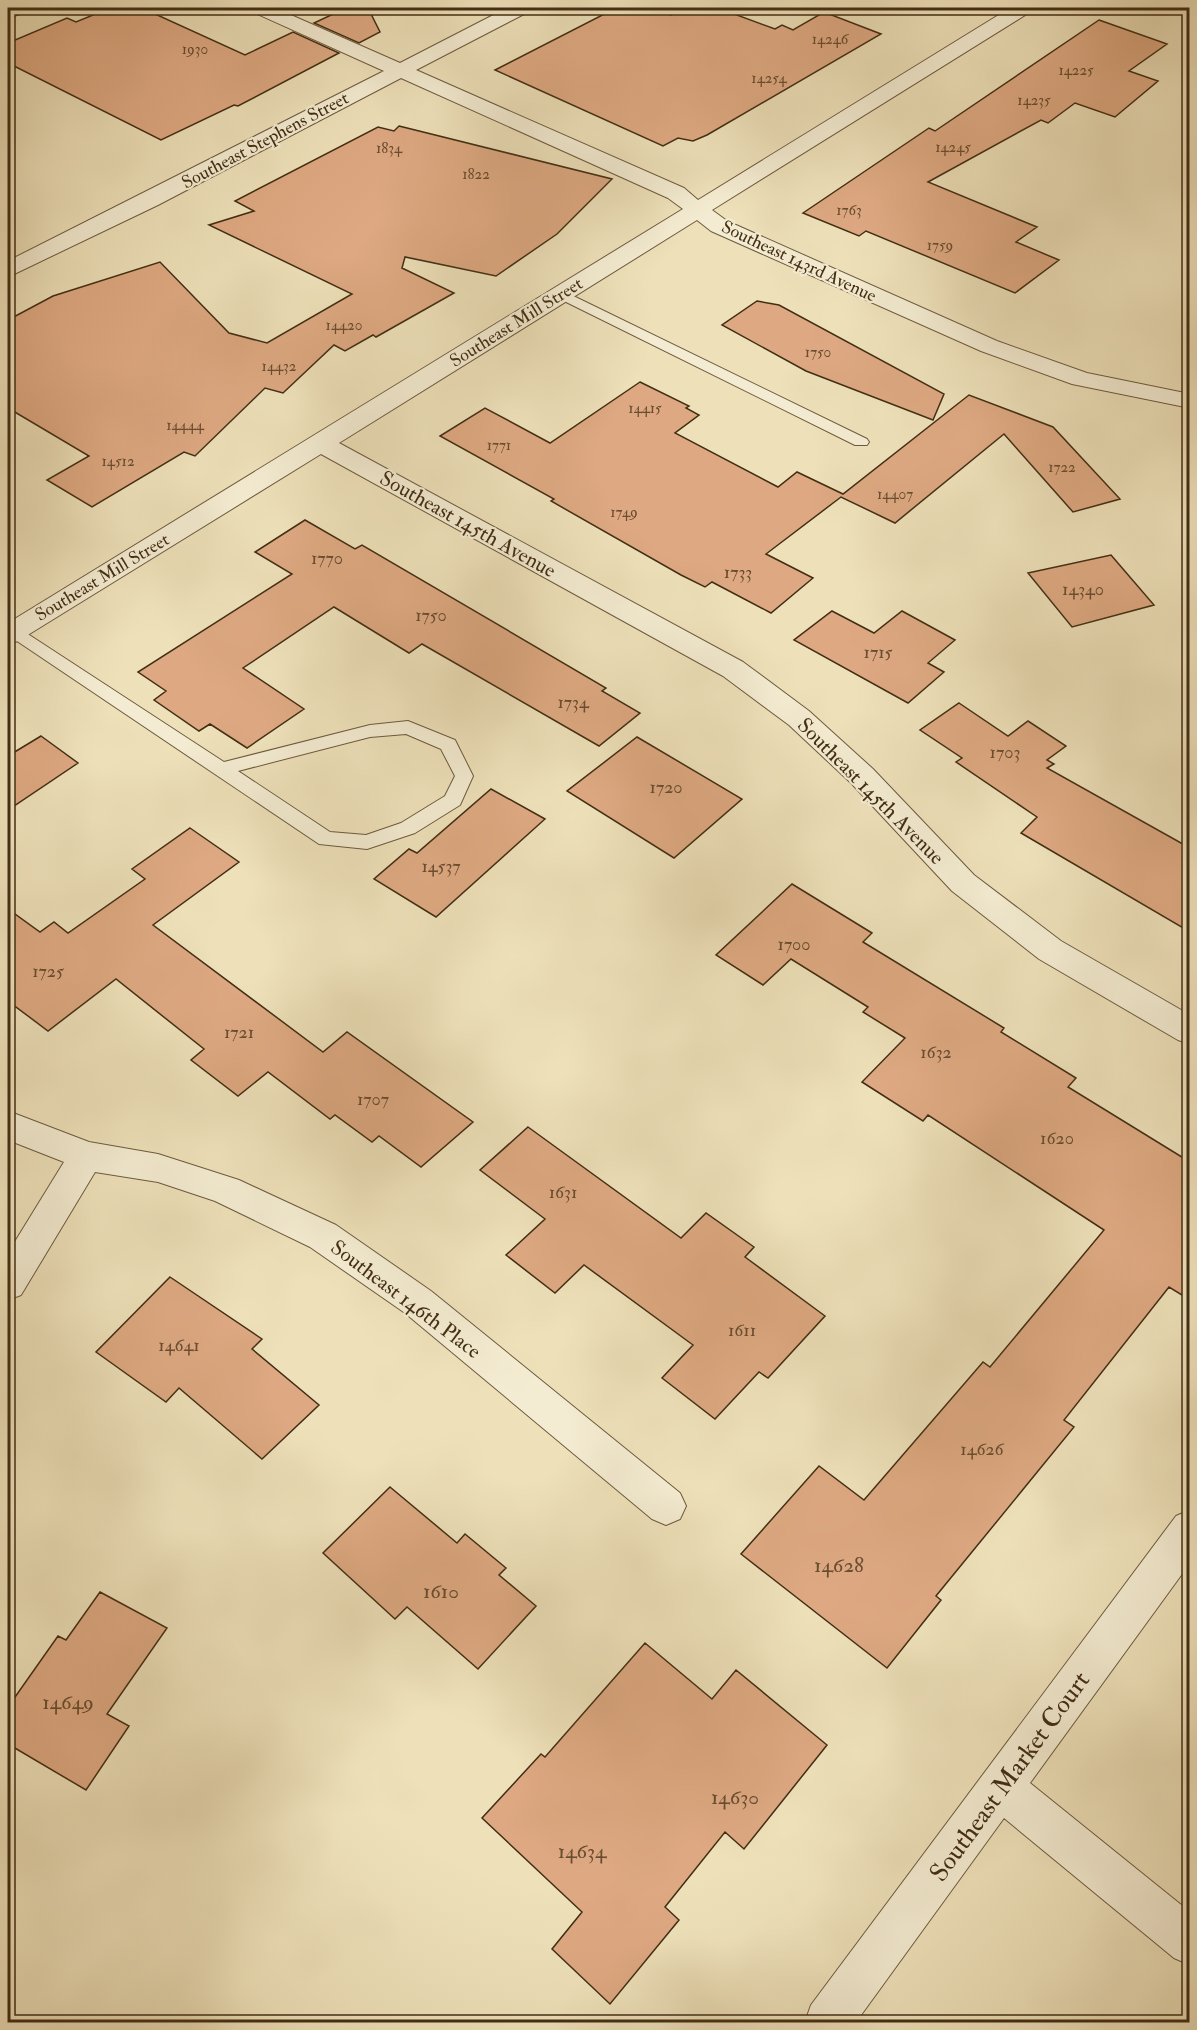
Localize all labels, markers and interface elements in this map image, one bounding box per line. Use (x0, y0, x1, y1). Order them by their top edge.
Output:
house number: 14246 (812, 30, 850, 49)
house number: 1930 (182, 40, 208, 59)
house number: 14225 (1058, 61, 1094, 80)
house number: 14254 (751, 69, 788, 88)
street label: Southeast Stephens Street (178, 87, 353, 194)
house number: 14235 (1017, 91, 1051, 110)
house number: 14245 (935, 138, 971, 157)
house number: 1834 (376, 139, 403, 158)
house number: 1822 (462, 165, 490, 184)
house number: 1763 (836, 201, 862, 220)
street label: Southeast 143rd Avenue (718, 215, 880, 308)
house number: 1759 (927, 236, 953, 255)
street label: Southeast Mill Street (445, 272, 587, 373)
house number: 14420 (326, 316, 362, 335)
house number: 1750 (805, 343, 831, 362)
house number: 14432 (262, 357, 297, 376)
house number: 14415 (628, 399, 662, 418)
house number: 14444 (166, 416, 205, 435)
house number: 1771 (487, 436, 511, 455)
house number: 14512 (102, 452, 135, 471)
house number: 1722 (1048, 458, 1076, 477)
street label: Southeast 145th Avenue (375, 465, 561, 584)
house number: 14407 (877, 485, 913, 504)
house number: 1749 (610, 503, 638, 522)
street label: Southeast Mill Street (31, 528, 174, 627)
house number: 1770 (311, 547, 343, 570)
house number: 1733 (724, 561, 752, 584)
house number: 14340 (1062, 578, 1104, 601)
house number: 1750 (415, 604, 447, 627)
house number: 1715 (864, 641, 893, 664)
house number: 1734 (557, 691, 590, 714)
street label: Southeast 145th Avenue (791, 712, 950, 871)
house number: 1703 (990, 741, 1020, 764)
house number: 1720 (649, 776, 683, 799)
house number: 14537 (421, 855, 461, 878)
house number: 1700 (777, 933, 811, 956)
house number: 1725 (32, 960, 64, 983)
house number: 1721 (224, 1021, 254, 1044)
house number: 1632 (920, 1041, 952, 1064)
house number: 1707 (357, 1088, 389, 1111)
house number: 1620 (1040, 1127, 1074, 1150)
house number: 1631 (549, 1181, 577, 1204)
street label: Southeast 146th Place (325, 1234, 486, 1365)
house number: 1611 (728, 1319, 756, 1342)
house number: 14641 (158, 1334, 200, 1357)
house number: 14626 (960, 1438, 1005, 1461)
house number: 14628 (814, 1552, 864, 1579)
house number: 1610 (423, 1578, 459, 1605)
street label: Southeast Market Court (923, 1665, 1097, 1888)
house number: 14649 (42, 1689, 94, 1716)
house number: 14630 (711, 1784, 759, 1811)
house number: 14634 (558, 1838, 608, 1865)

